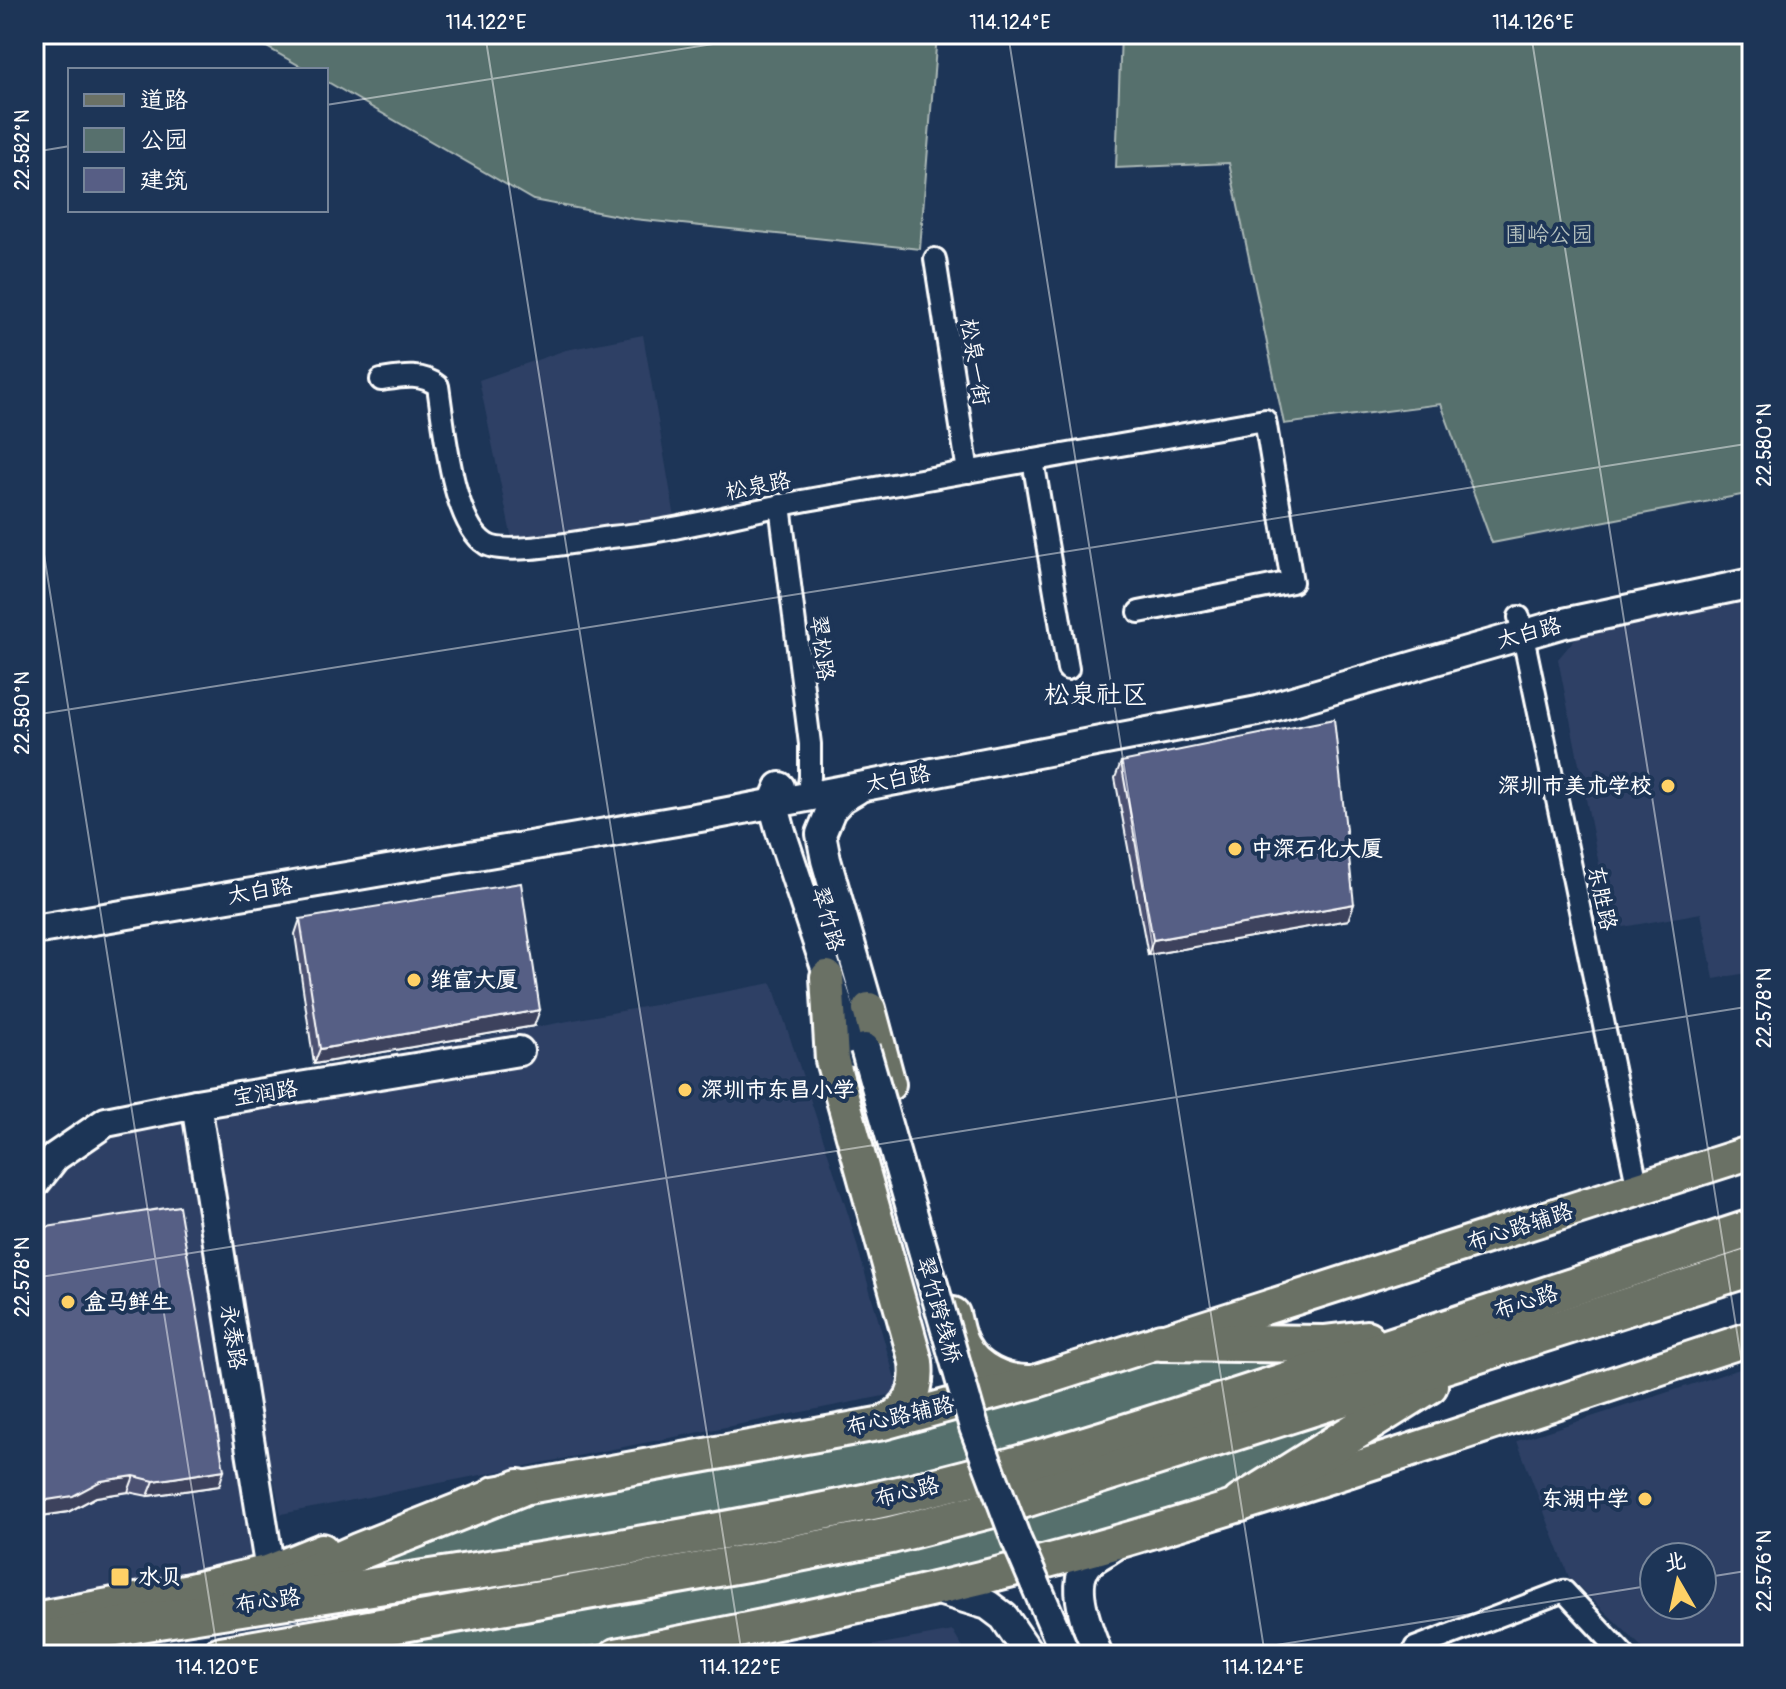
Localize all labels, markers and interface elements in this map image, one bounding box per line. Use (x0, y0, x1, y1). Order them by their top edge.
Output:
text: 114.122°E (446, 10, 526, 35)
text: 114.124°E (969, 10, 1051, 35)
text: 114.126°E (1492, 10, 1574, 35)
legend (68, 68, 328, 212)
text: 道路 (140, 86, 188, 115)
text: 22.582°N (10, 109, 35, 191)
text: 公园 (140, 126, 188, 155)
text: 建筑 (140, 166, 188, 195)
park label: 围岭公园 (1505, 221, 1593, 249)
street label: 松泉一街 (954, 316, 996, 408)
text: 22.580°N (1752, 403, 1777, 487)
street label: 松泉路 (723, 466, 793, 506)
street label: 太白路 (1493, 611, 1565, 655)
street label: 翠松路 (804, 614, 840, 682)
text: 22.580°N (10, 671, 35, 755)
district label: 松泉社区 (1044, 679, 1148, 711)
street label: 太白路 (863, 759, 933, 799)
place label: 深圳市美术学校 (1498, 772, 1652, 800)
marker: 深圳市美术学校 (1659, 777, 1677, 795)
place label: 中深石化大厦 (1251, 835, 1383, 863)
marker: 中深石化大厦 (1226, 840, 1244, 858)
street label: 东胜路 (1581, 863, 1623, 933)
street label: 太白路 (225, 871, 295, 911)
street label: 翠竹路 (805, 883, 851, 955)
place label: 维富大厦 (430, 966, 518, 994)
text: 22.578°N (1752, 968, 1777, 1048)
marker: 维富大厦 (405, 971, 423, 989)
street label: 宝润路 (230, 1074, 300, 1112)
place label: 深圳市东昌小学 (701, 1076, 855, 1104)
marker: 深圳市东昌小学 (676, 1081, 694, 1099)
street label: 布心路辅路 (1463, 1197, 1577, 1257)
text: 22.578°N (10, 1237, 35, 1317)
street label: 翠竹跨线桥 (910, 1253, 968, 1367)
street label: 布心路 (1490, 1278, 1562, 1326)
place label: 盒马鲜生 (84, 1288, 172, 1316)
marker: 盒马鲜生 (59, 1293, 77, 1311)
street label: 永泰路 (214, 1302, 252, 1372)
street label: 布心路辅路 (843, 1390, 957, 1442)
street label: 布心路 (872, 1470, 942, 1514)
place label: 东湖中学 (1541, 1485, 1629, 1513)
marker: 东湖中学 (1636, 1490, 1654, 1508)
text: 22.576°N (1752, 1530, 1777, 1612)
north arrow (1638, 1541, 1718, 1621)
text: 北 (1662, 1547, 1688, 1578)
place label: 水贝 (138, 1563, 182, 1591)
marker: 水贝 (109, 1566, 131, 1588)
street label: 布心路 (233, 1583, 303, 1619)
text: 114.120°E (175, 1655, 259, 1680)
text: 114.122°E (700, 1655, 780, 1680)
text: 114.124°E (1222, 1655, 1304, 1680)

